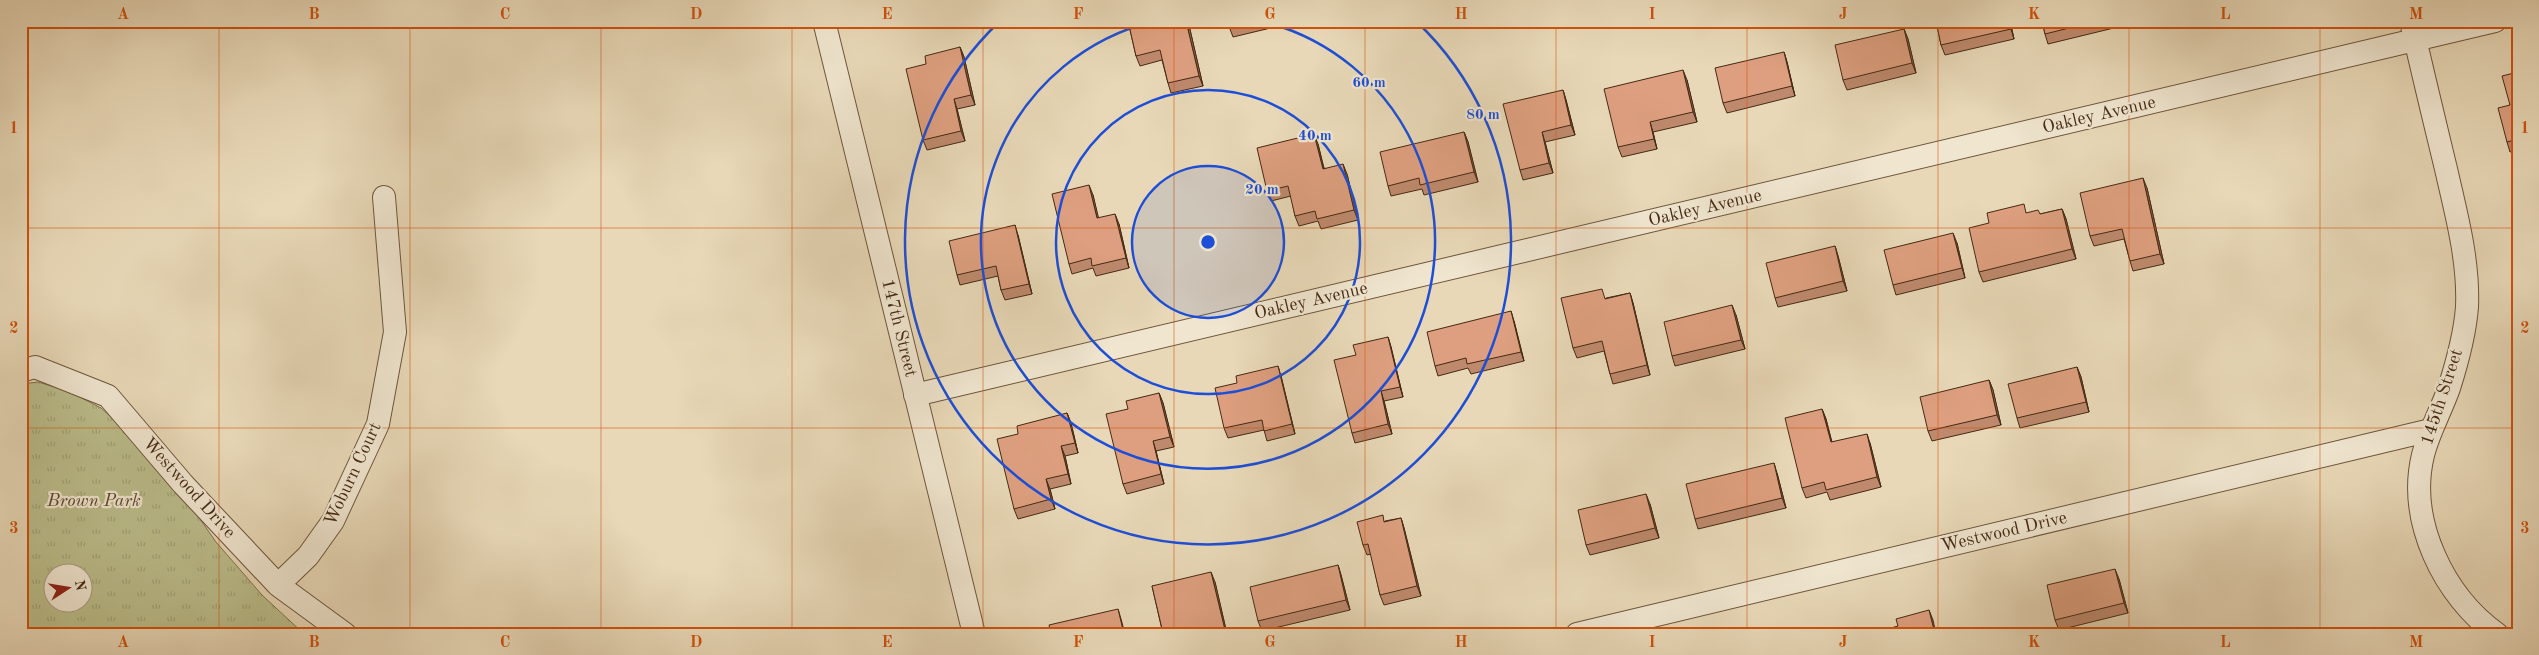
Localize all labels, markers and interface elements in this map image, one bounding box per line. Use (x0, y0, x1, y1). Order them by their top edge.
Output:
text: A (117, 7, 129, 23)
text: B (308, 7, 320, 23)
text: C (500, 7, 510, 23)
text: D (690, 7, 702, 23)
text: E (881, 7, 893, 23)
text: F (1073, 7, 1084, 23)
text: G (1264, 7, 1276, 23)
text: H (1454, 7, 1468, 23)
text: I (1648, 7, 1656, 23)
text: J (1839, 7, 1848, 23)
text: K (2028, 7, 2040, 23)
text: L (2220, 7, 2231, 23)
text: M (2409, 7, 2423, 23)
text: 60 m (1352, 76, 1386, 91)
street label: Oakley Avenue (2041, 93, 2157, 137)
text: 80 m (1466, 108, 1500, 123)
text: 1 (9, 121, 19, 137)
text: 1 (2520, 121, 2530, 137)
text: 40 m (1298, 129, 1332, 144)
text: 20 m (1245, 183, 1279, 198)
street label: Oakley Avenue (1647, 186, 1763, 230)
centre of rings (1199, 233, 1217, 251)
street label: 147th Street (878, 277, 920, 379)
street label: Oakley Avenue (1253, 279, 1369, 323)
text: 2 (9, 321, 19, 337)
text: 2 (2520, 321, 2530, 337)
street label: 145th Street (2418, 347, 2466, 447)
street label: Woburn Court (321, 420, 385, 528)
street label: Westwood Drive (139, 434, 239, 542)
park label: Brown Park (46, 492, 141, 510)
street label: Westwood Drive (1939, 509, 2069, 555)
text: 3 (9, 521, 19, 537)
text: 3 (2520, 521, 2530, 537)
north arrow (42, 562, 92, 612)
text: N (72, 579, 88, 592)
text: A (117, 635, 129, 651)
text: B (308, 635, 320, 651)
text: C (500, 635, 510, 651)
text: D (690, 635, 702, 651)
text: E (881, 635, 893, 651)
text: F (1073, 635, 1084, 651)
text: G (1264, 635, 1276, 651)
text: H (1454, 635, 1468, 651)
text: I (1648, 635, 1656, 651)
text: J (1839, 635, 1848, 651)
text: K (2028, 635, 2040, 651)
text: L (2220, 635, 2231, 651)
text: M (2409, 635, 2423, 651)

